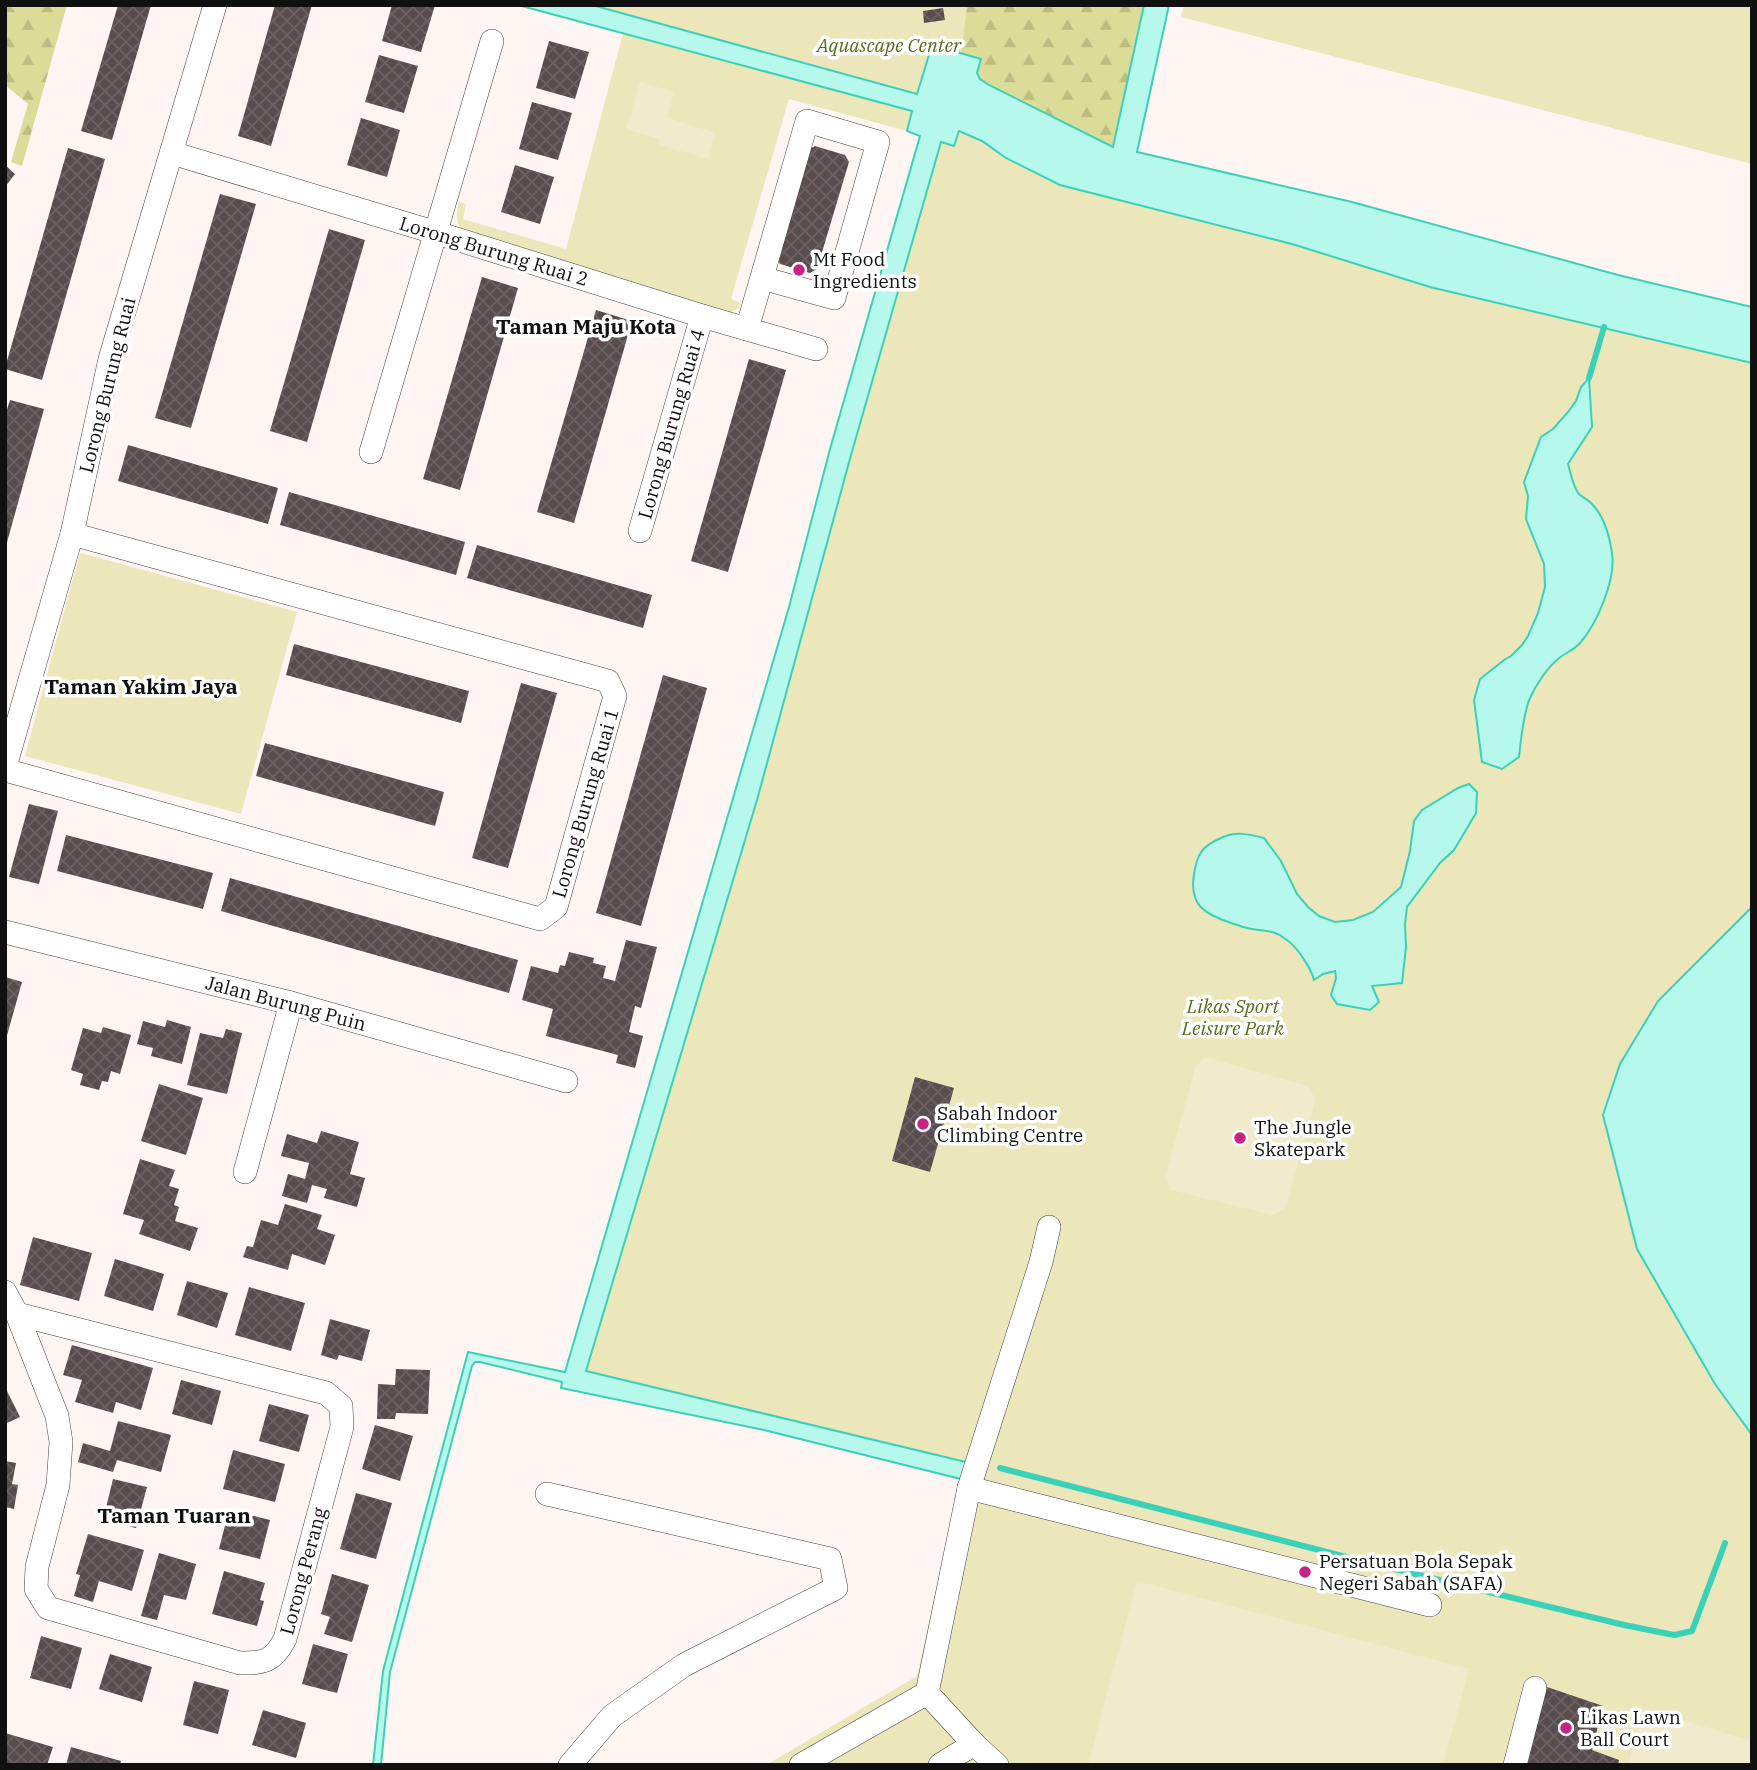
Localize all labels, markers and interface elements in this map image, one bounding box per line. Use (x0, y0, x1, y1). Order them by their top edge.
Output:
park label: Aquascape Center (815, 33, 962, 57)
street label: Lorong Burung Ruai 2 (397, 211, 591, 291)
place label: Mt Food Ingredients (813, 247, 917, 293)
marker: Mt Food Ingredients (791, 262, 807, 278)
street label: Lorong Burung Ruai (74, 294, 140, 476)
district label: Taman Maju Kota (496, 312, 676, 340)
street label: Lorong Burung Ruai 4 (632, 326, 710, 522)
district label: Taman Yakim Jaya (44, 672, 238, 700)
street label: Lorong Burung Ruai 1 (546, 705, 624, 901)
street label: Jalan Burung Puin (203, 970, 369, 1036)
park label: Likas Sport Leisure Park (1181, 994, 1285, 1040)
place label: Sabah Indoor Climbing Centre (937, 1101, 1083, 1147)
place label: The Jungle Skatepark (1254, 1115, 1352, 1161)
marker: Sabah Indoor Climbing Centre (915, 1116, 931, 1132)
marker: The Jungle Skatepark (1232, 1130, 1248, 1146)
district label: Taman Tuaran (97, 1501, 251, 1529)
street label: Lorong Perang (274, 1504, 332, 1637)
place label: Persatuan Bola Sepak Negeri Sabah (SAFA) (1319, 1549, 1513, 1595)
marker: Persatuan Bola Sepak Negeri Sabah (SAFA) (1297, 1564, 1313, 1580)
place label: Likas Lawn Ball Court (1580, 1705, 1681, 1751)
marker: Likas Lawn Ball Court (1558, 1720, 1574, 1736)

